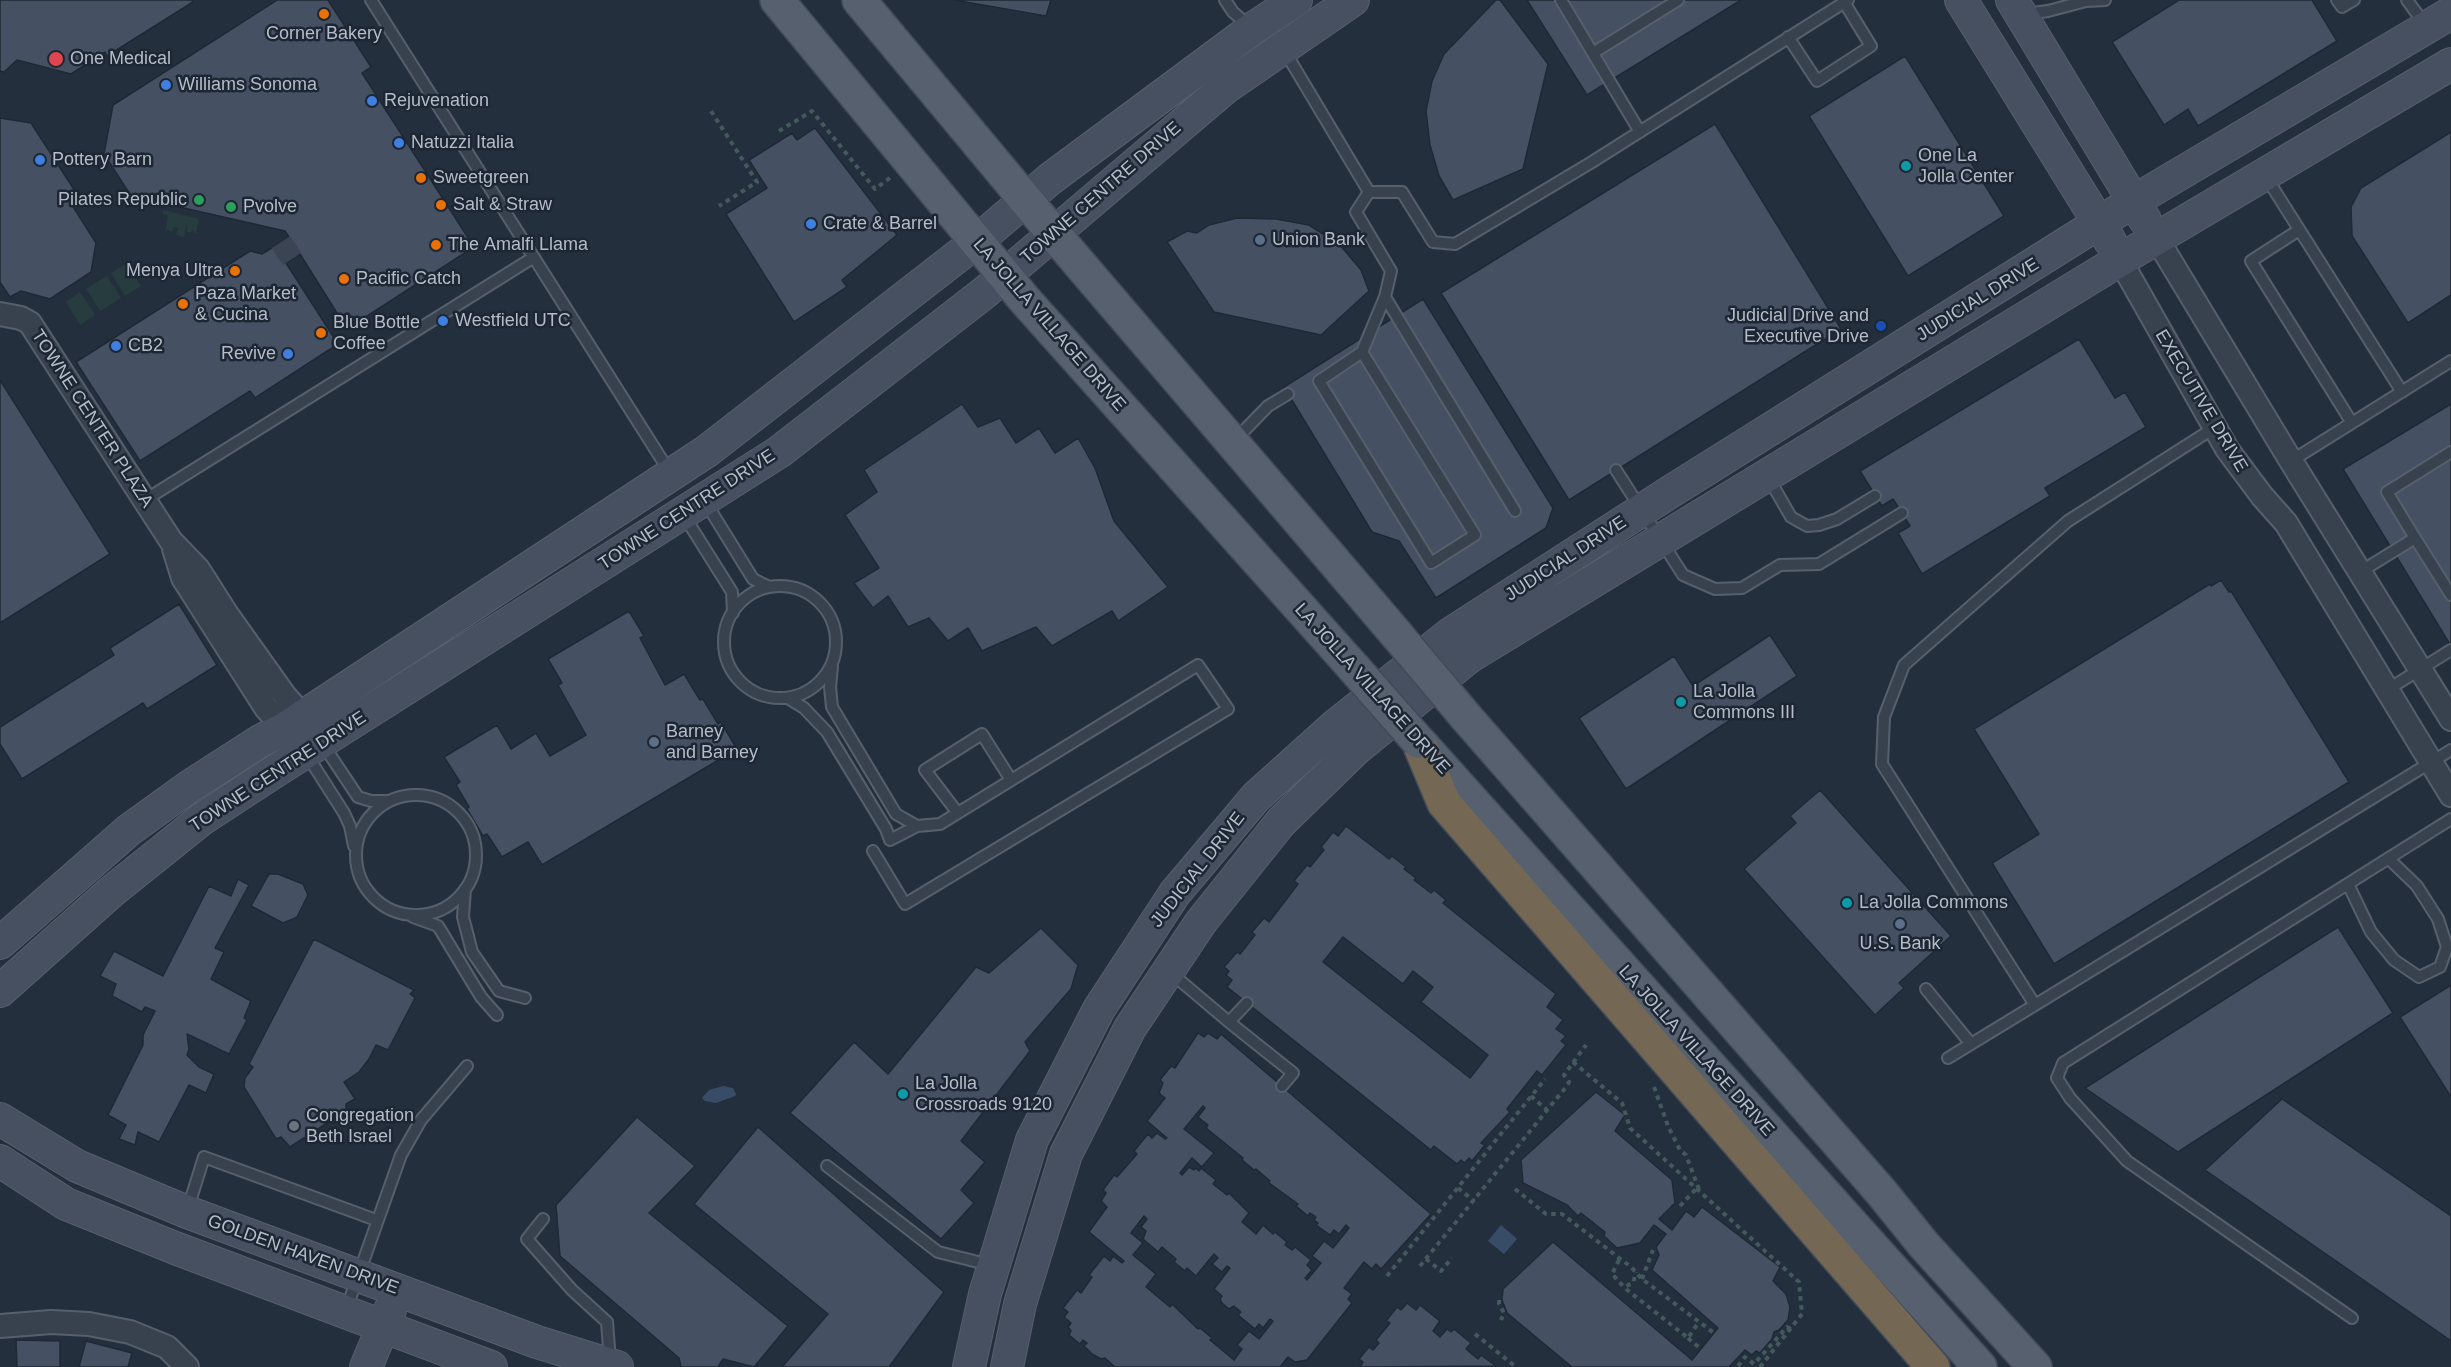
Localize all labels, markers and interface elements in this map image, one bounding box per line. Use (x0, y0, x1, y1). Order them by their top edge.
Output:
marker: Corner Bakery (317, 7, 331, 21)
place label: Corner Bakery (266, 23, 382, 45)
place label: One Medical (70, 48, 171, 70)
marker: One Medical (47, 50, 65, 68)
place label: Williams Sonoma (178, 74, 317, 96)
marker: Williams Sonoma (159, 78, 173, 92)
place label: Rejuvenation (384, 90, 489, 112)
marker: Rejuvenation (365, 94, 379, 108)
street label: TOWNE CENTRE DRIVE (1016, 117, 1186, 269)
place label: Natuzzi Italia (411, 132, 514, 154)
marker: Natuzzi Italia (392, 136, 406, 150)
place label: One La Jolla Center (1918, 145, 2014, 188)
place label: Pottery Barn (52, 149, 152, 171)
marker: Pottery Barn (33, 153, 47, 167)
marker: One La Jolla Center (1899, 159, 1913, 173)
place label: Sweetgreen (433, 167, 529, 189)
marker: Sweetgreen (414, 171, 428, 185)
place label: Pilates Republic (58, 189, 187, 211)
marker: Pilates Republic (192, 193, 206, 207)
place label: Salt & Straw (453, 194, 552, 216)
place label: Pvolve (243, 196, 297, 218)
marker: Salt & Straw (434, 198, 448, 212)
marker: Pvolve (224, 200, 238, 214)
place label: Crate & Barrel (823, 213, 937, 235)
marker: Crate & Barrel (804, 217, 818, 231)
place label: Union Bank (1272, 229, 1365, 251)
marker: Union Bank (1253, 233, 1267, 247)
place label: The Amalfi Llama (448, 234, 588, 256)
street label: LA JOLLA VILLAGE DRIVE (968, 234, 1130, 416)
marker: The Amalfi Llama (429, 238, 443, 252)
street label: JUDICIAL DRIVE (1913, 254, 2043, 346)
place label: Menya Ultra (126, 260, 223, 282)
marker: Menya Ultra (228, 264, 242, 278)
place label: Pacific Catch (356, 268, 461, 290)
marker: Pacific Catch (337, 272, 351, 286)
place label: Paza Market & Cucina (195, 283, 296, 326)
marker: Paza Market & Cucina (176, 297, 190, 311)
place label: Judicial Drive and Executive Drive (1727, 305, 1869, 348)
place label: Westfield UTC (455, 310, 571, 332)
place label: Blue Bottle Coffee (333, 312, 420, 354)
marker: Westfield UTC (436, 314, 450, 328)
marker: Judicial Drive and Executive Drive (1874, 319, 1888, 333)
street label: TOWNE CENTER PLAZA (26, 326, 158, 512)
marker: Blue Bottle Coffee (314, 326, 328, 340)
street label: EXECUTIVE DRIVE (2150, 326, 2252, 476)
place label: CB2 (128, 335, 163, 357)
marker: CB2 (109, 339, 123, 353)
place label: Revive (221, 343, 276, 365)
marker: Revive (281, 347, 295, 361)
street label: TOWNE CENTRE DRIVE (595, 445, 779, 575)
street label: JUDICIAL DRIVE (1501, 512, 1631, 606)
street label: LA JOLLA VILLAGE DRIVE (1290, 599, 1454, 779)
place label: La Jolla Commons III (1693, 681, 1795, 724)
marker: La Jolla Commons III (1674, 695, 1688, 709)
street label: TOWNE CENTRE DRIVE (186, 707, 370, 837)
place label: Barney and Barney (666, 721, 758, 764)
marker: Barney and Barney (647, 735, 661, 749)
street label: JUDICIAL DRIVE (1146, 808, 1250, 932)
place label: La Jolla Commons (1859, 892, 2008, 914)
marker: La Jolla Commons (1840, 896, 1854, 910)
marker: U.S. Bank (1893, 917, 1907, 931)
place label: U.S. Bank (1859, 933, 1941, 955)
street label: LA JOLLA VILLAGE DRIVE (1614, 961, 1778, 1141)
place label: La Jolla Crossroads 9120 (915, 1073, 1052, 1116)
marker: La Jolla Crossroads 9120 (896, 1087, 910, 1101)
place label: Congregation Beth Israel (306, 1105, 414, 1148)
marker: Congregation Beth Israel (287, 1119, 301, 1133)
street label: GOLDEN HAVEN DRIVE (205, 1210, 401, 1300)

